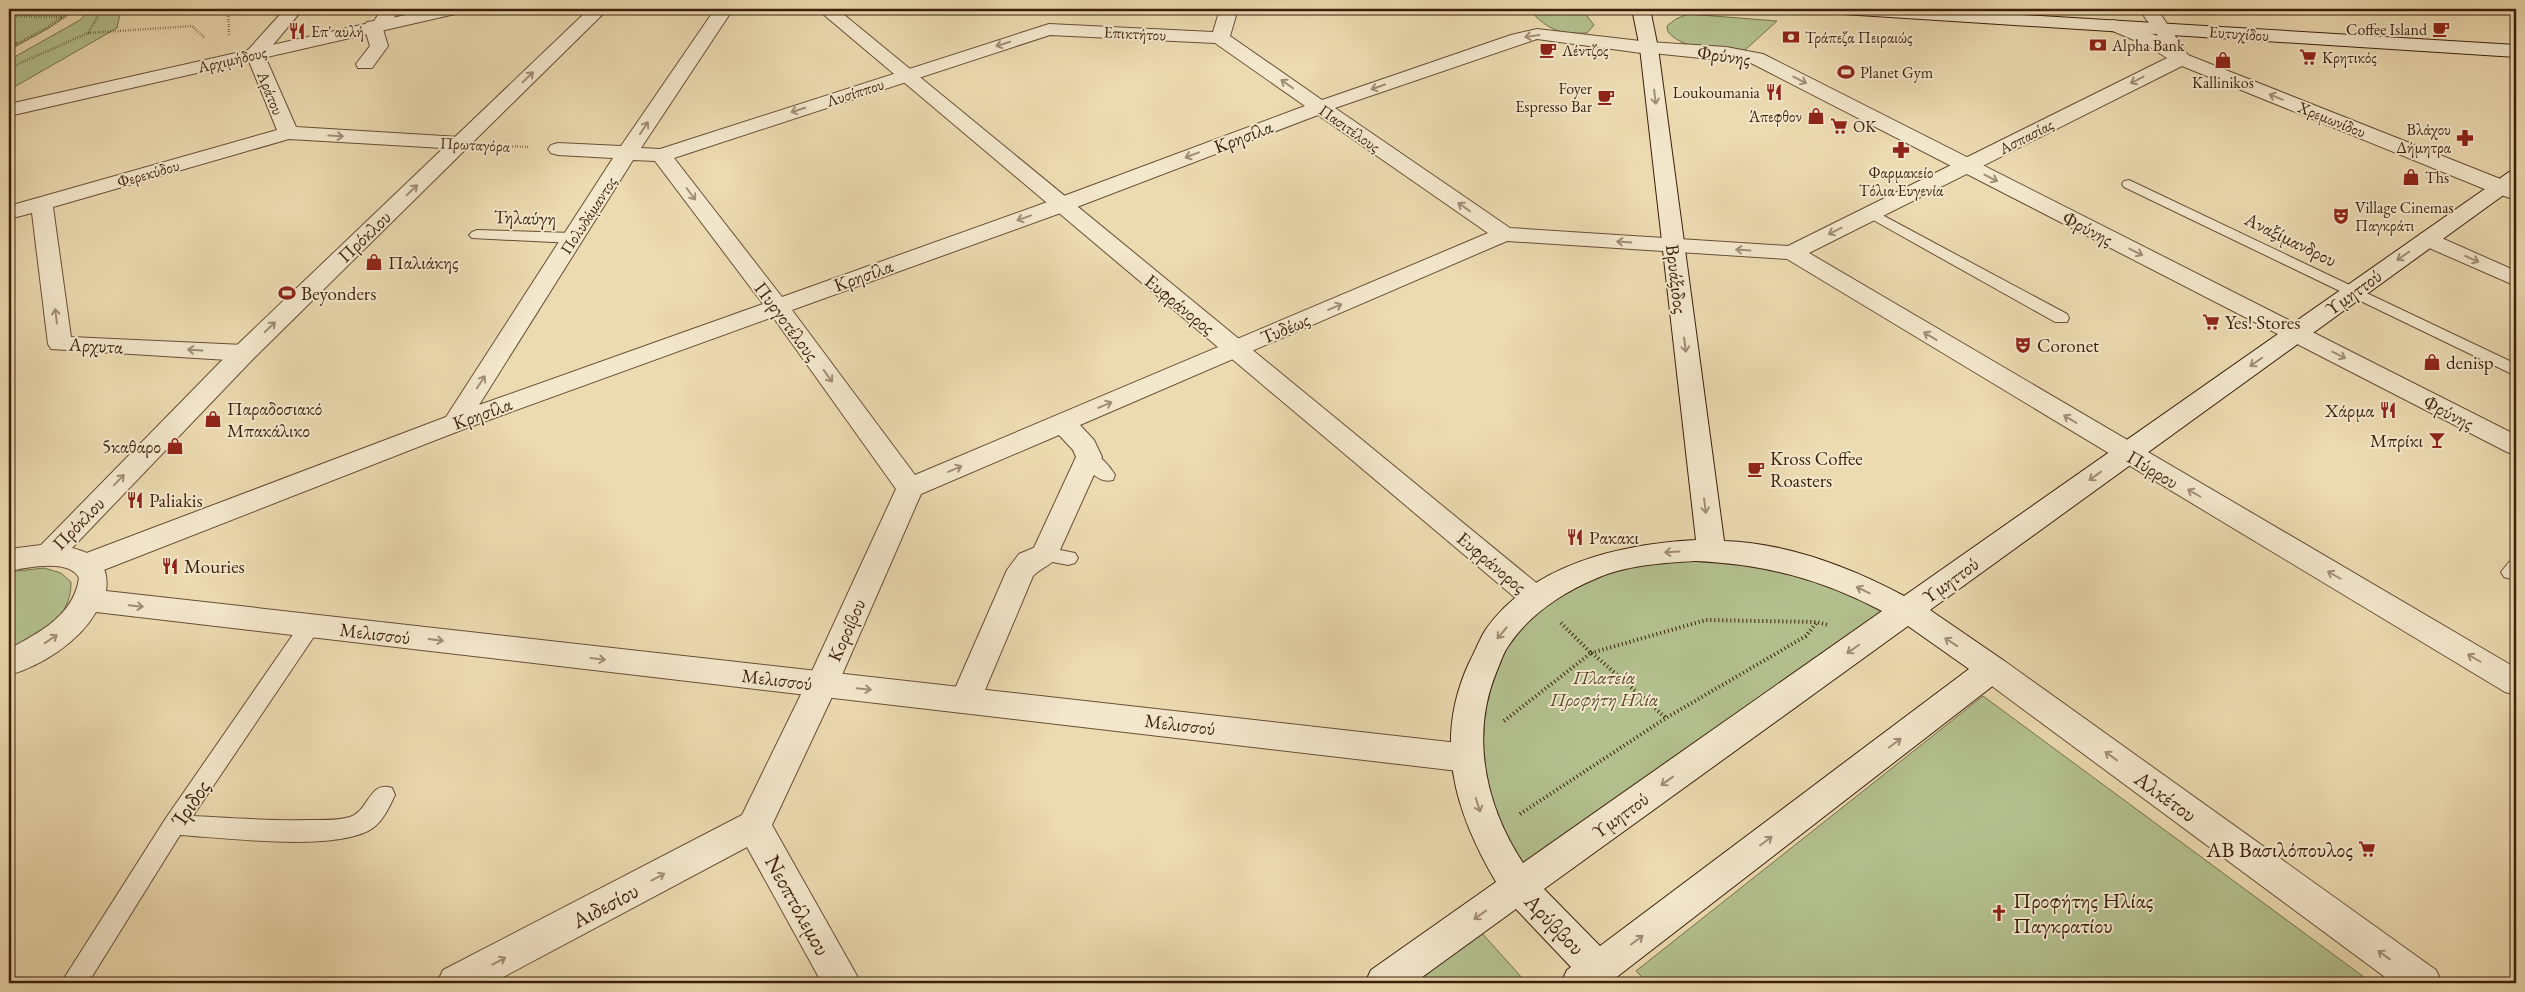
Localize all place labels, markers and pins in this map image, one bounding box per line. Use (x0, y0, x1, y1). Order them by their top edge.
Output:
place label: Coffee Island (2346, 19, 2428, 40)
cafe icon: Coffee Island (2431, 19, 2451, 39)
restaurant icon: Επ' αυλή (287, 21, 307, 41)
place label: Επ' αυλή (311, 21, 364, 42)
bank icon: Τράπεζα Πειραιώς (1781, 27, 1801, 47)
place label: Τράπεζα Πειραιώς (1805, 27, 1913, 48)
bank icon: Alpha Bank (2088, 35, 2108, 55)
place label: Alpha Bank (2111, 35, 2185, 56)
cafe icon: Λέντζος (1538, 40, 1558, 60)
place label: Λέντζος (1561, 40, 1609, 61)
supermarket icon: Κρητικός (2298, 47, 2318, 67)
place label: Κρητικός (2322, 47, 2377, 68)
shop icon: Kallinikos (2213, 50, 2233, 70)
sports icon: Planet Gym (1836, 62, 1856, 82)
place label: Planet Gym (1860, 62, 1934, 83)
place label: Kallinikos (2192, 72, 2254, 93)
place label: Foyer Espresso Bar (1515, 78, 1593, 117)
place label: Loukoumania (1673, 82, 1761, 103)
restaurant icon: Loukoumania (1764, 82, 1784, 102)
cafe icon: Foyer Espresso Bar (1596, 87, 1616, 107)
place label: Άπεφθον (1748, 106, 1802, 127)
shop icon: Άπεφθον (1806, 106, 1826, 126)
supermarket icon: OK (1829, 116, 1849, 136)
place label: OK (1853, 116, 1877, 137)
place label: Βλάχου Δήμητρα (2396, 119, 2452, 158)
pharmacy icon: Βλάχου Δήμητρα (2455, 128, 2475, 148)
pharmacy icon: Φαρμακείο Τόλια Ευγενία (1891, 140, 1911, 160)
place label: Φαρμακείο Τόλια Ευγενία (1859, 162, 1944, 201)
shop icon: Ths (2401, 167, 2421, 187)
place label: Ths (2425, 167, 2449, 188)
place label: Village Cinemas Παγκράτι (2355, 197, 2454, 236)
theatre icon: Village Cinemas Παγκράτι (2331, 206, 2351, 226)
place label: Παλιάκης (388, 250, 459, 275)
shop icon: Παλιάκης (364, 252, 384, 272)
place label: Beyonders (301, 281, 376, 306)
sports icon: Beyonders (277, 283, 297, 303)
place label: Yes! Stores (2225, 310, 2300, 335)
supermarket icon: Yes! Stores (2201, 312, 2221, 332)
place label: Coronet (2037, 333, 2099, 358)
theatre icon: Coronet (2013, 335, 2033, 355)
place label: denisp (2446, 350, 2494, 375)
shop icon: denisp (2422, 352, 2442, 372)
place label: Παραδοσιακό Μπακάλικο (227, 396, 322, 443)
place label: Χάρμα (2324, 398, 2374, 423)
restaurant icon: Χάρμα (2378, 400, 2398, 420)
shop icon: Παραδοσιακό Μπακάλικο (203, 409, 223, 429)
place label: Μπρίκι (2370, 428, 2423, 453)
bar icon: Μπρίκι (2427, 430, 2447, 450)
place label: 5καθαρο (102, 434, 161, 459)
shop icon: 5καθαρο (165, 436, 185, 456)
place label: Kross Coffee Roasters (1770, 446, 1863, 493)
cafe icon: Kross Coffee Roasters (1746, 459, 1766, 479)
place label: Paliakis (149, 488, 203, 513)
restaurant icon: Paliakis (125, 490, 145, 510)
place label: Ρακακι (1589, 525, 1639, 550)
restaurant icon: Ρακακι (1565, 527, 1585, 547)
place label: Mouries (184, 554, 245, 579)
restaurant icon: Mouries (160, 556, 180, 576)
place label: ΑΒ Βασιλόπουλος (2205, 835, 2353, 864)
supermarket icon: ΑΒ Βασιλόπουλος (2357, 839, 2377, 859)
place label: Προφήτης Ηλίας Παγκρατίου (2013, 886, 2153, 940)
church icon: Προφήτης Ηλίας Παγκρατίου (1989, 903, 2009, 923)

